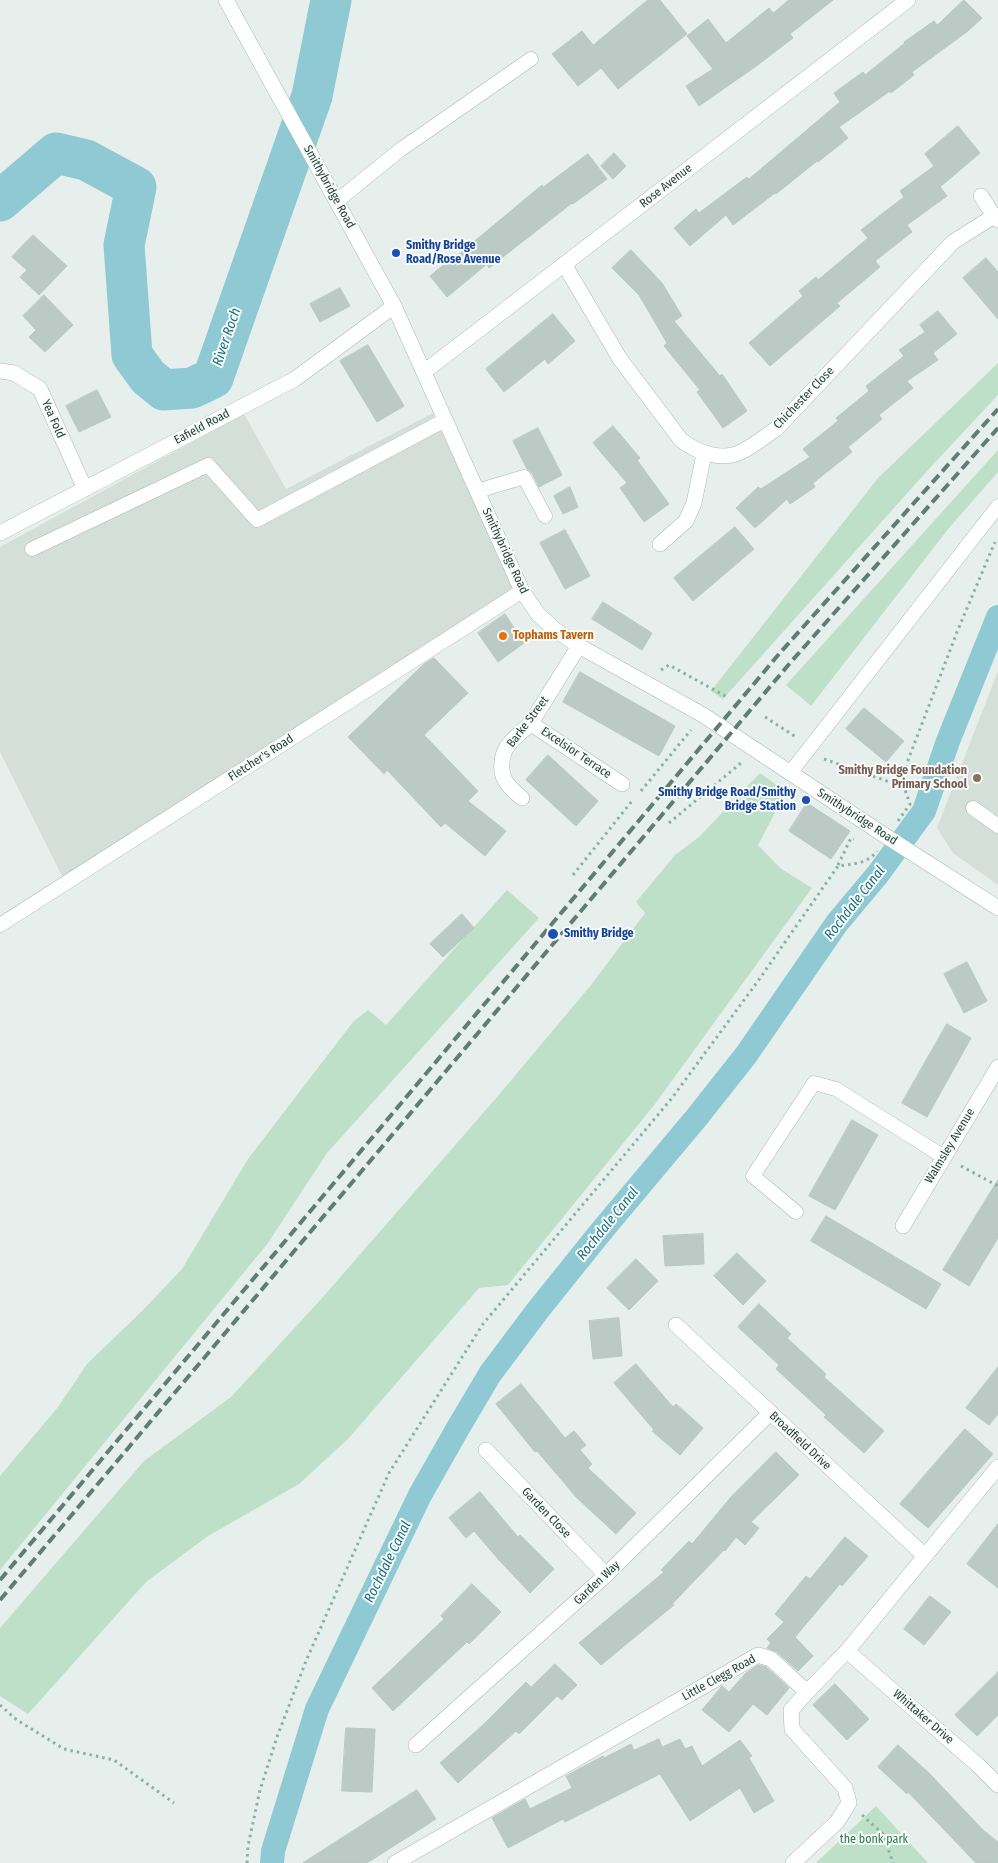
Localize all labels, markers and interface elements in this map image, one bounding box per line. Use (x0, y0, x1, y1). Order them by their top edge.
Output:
street label: Smithybridge Road (300, 143, 358, 231)
street label: Rose Avenue (637, 161, 695, 211)
place label: Smithy Bridge Road/Rose Avenue (406, 239, 501, 267)
marker: Smithy Bridge Road/Rose Avenue (390, 247, 402, 259)
water label: River Roch (209, 306, 245, 368)
street label: Chichester Close (771, 364, 837, 432)
street label: Yea Fold (38, 398, 68, 440)
street label: Eafield Road (172, 406, 232, 448)
street label: Smithybridge Road (479, 506, 531, 596)
place label: Tophams Tavern (513, 629, 594, 643)
marker: Tophams Tavern (497, 630, 509, 642)
street label: Barke Street (504, 694, 552, 750)
street label: Excelsior Terrace (538, 724, 614, 782)
street label: Fletcher's Road (226, 732, 296, 784)
place label: Smithy Bridge Foundation Primary School (839, 764, 967, 792)
marker: Smithy Bridge Foundation Primary School (971, 772, 983, 784)
place label: Smithy Bridge Road/Smithy Bridge Station (658, 786, 796, 814)
street label: Smithybridge Road (814, 786, 900, 848)
marker: Smithy Bridge Road/Smithy Bridge Station (800, 794, 812, 806)
water label: Rochdale Canal (821, 863, 889, 943)
marker: Smithy Bridge (546, 927, 560, 941)
place label: Smithy Bridge (564, 927, 634, 941)
street label: Walmsley Avenue (922, 1106, 978, 1186)
water label: Rochdale Canal (574, 1184, 642, 1264)
street label: Broadfield Drive (766, 1409, 834, 1473)
street label: Garden Close (518, 1485, 574, 1541)
water label: Rochdale Canal (361, 1519, 415, 1605)
street label: Garden Way (571, 1558, 623, 1608)
street label: Little Clegg Road (680, 1652, 758, 1704)
street label: Whittaker Drive (890, 1687, 956, 1747)
park label: the bonk park (840, 1833, 908, 1847)

